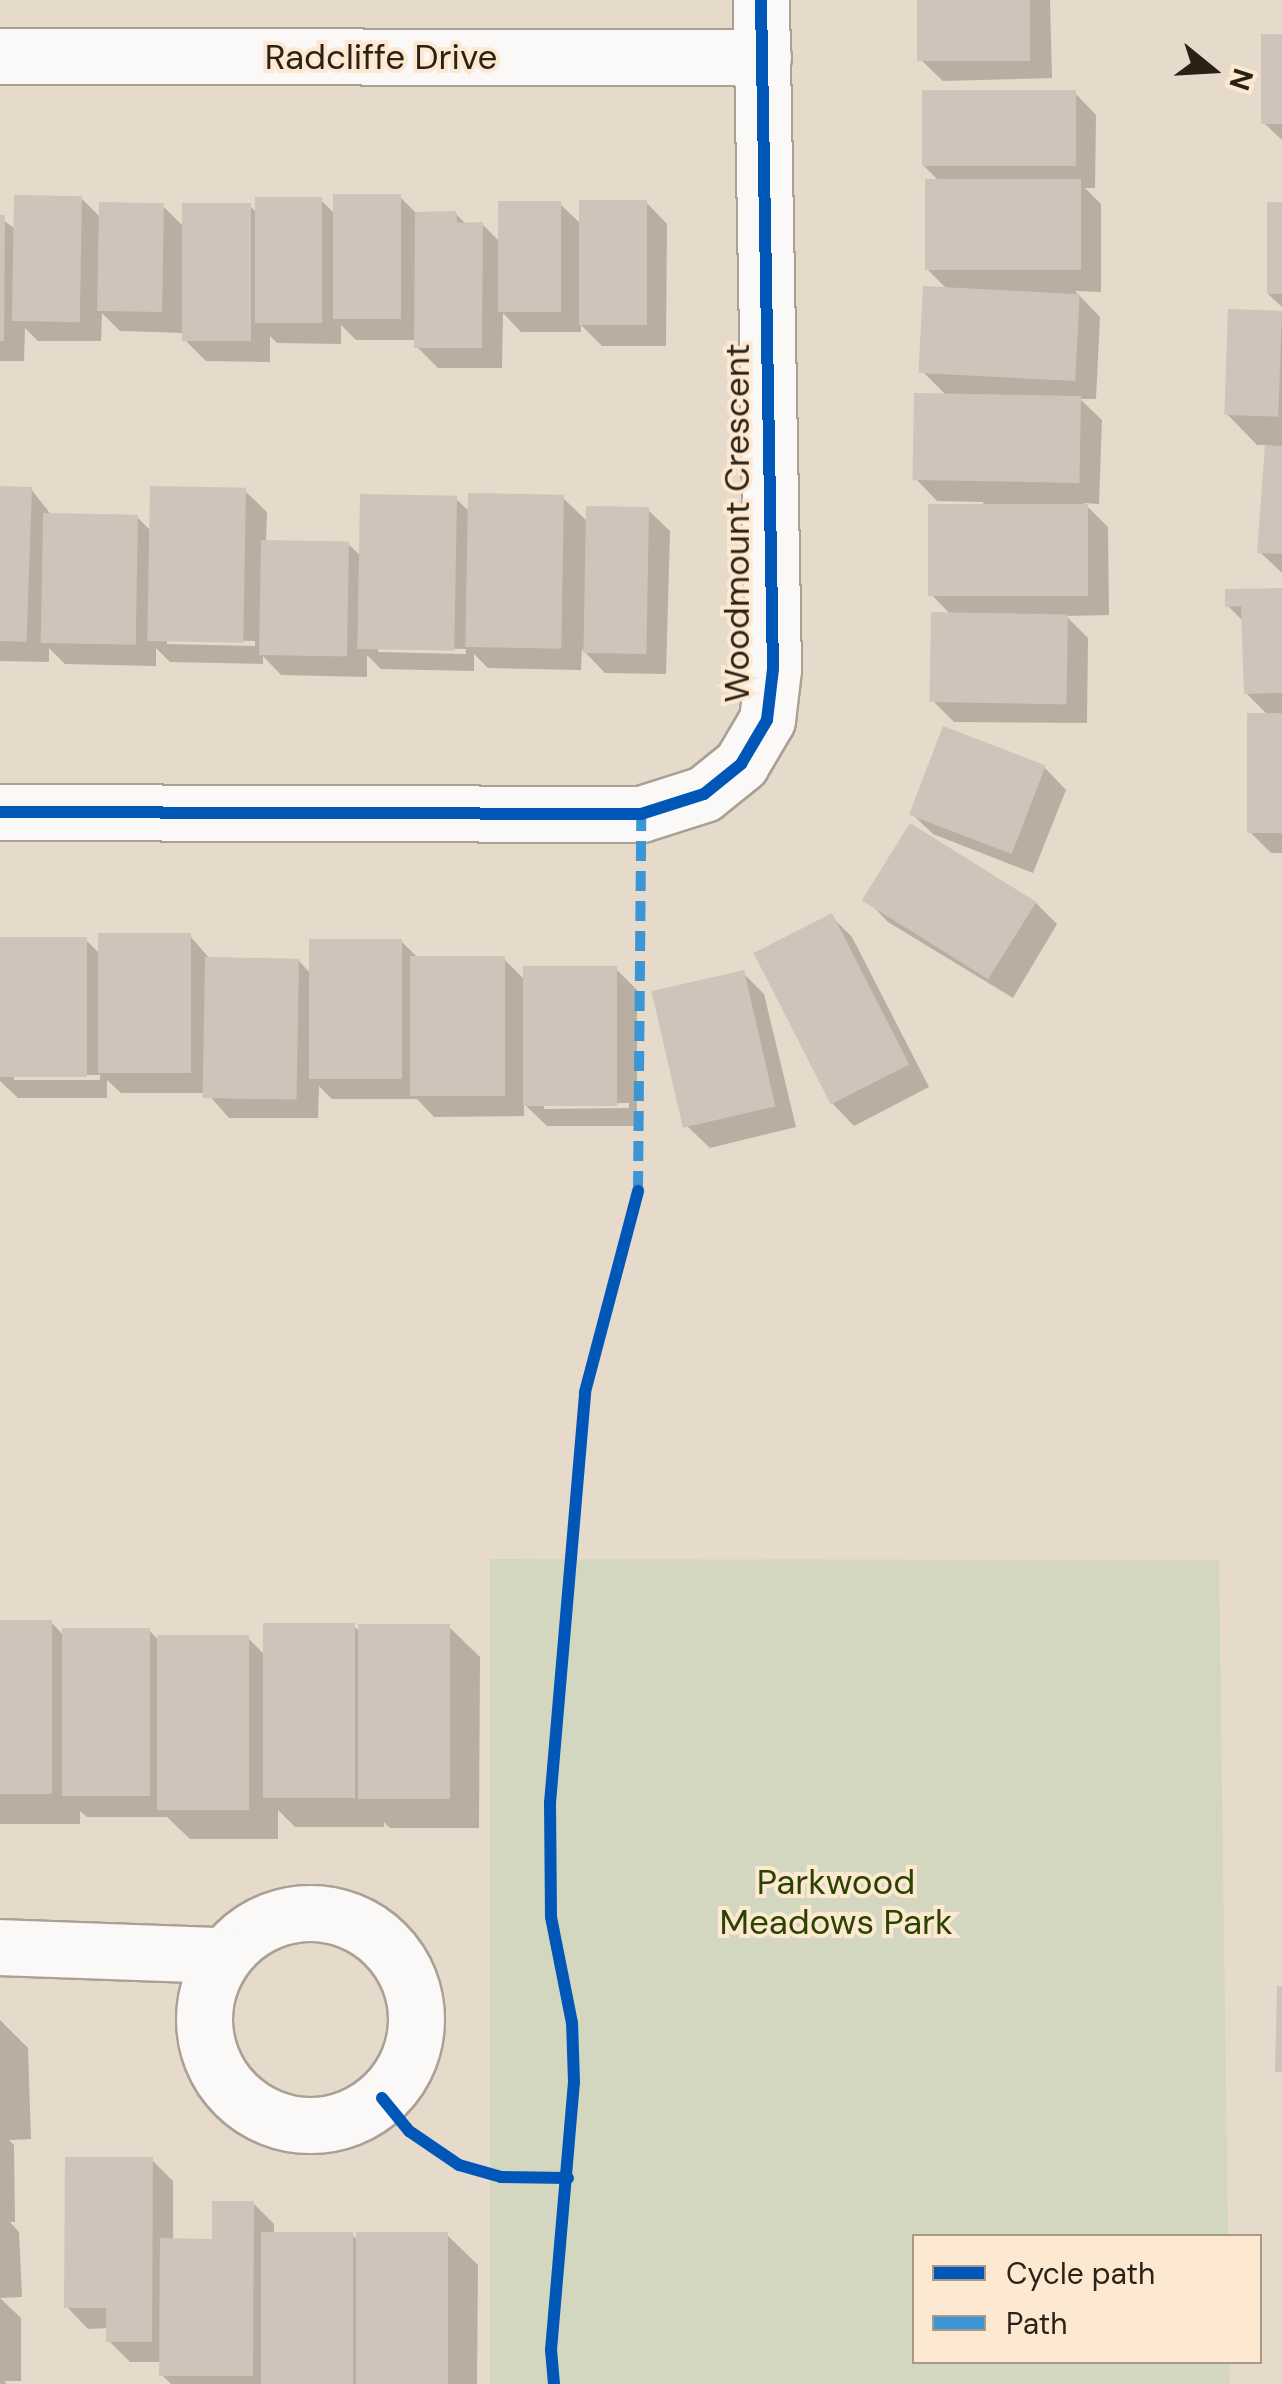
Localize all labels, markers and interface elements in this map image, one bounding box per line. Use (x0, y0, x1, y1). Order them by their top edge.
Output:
north arrow (1162, 20, 1262, 120)
street label: Radcliffe Drive (265, 36, 497, 78)
text: N (1220, 64, 1262, 95)
street label: Woodmount Crescent (716, 343, 758, 703)
park label: Parkwood Meadows Park (719, 1861, 953, 1943)
legend (912, 2234, 1262, 2364)
text: Cycle path (1006, 2254, 1155, 2293)
text: Path (1006, 2304, 1068, 2343)

